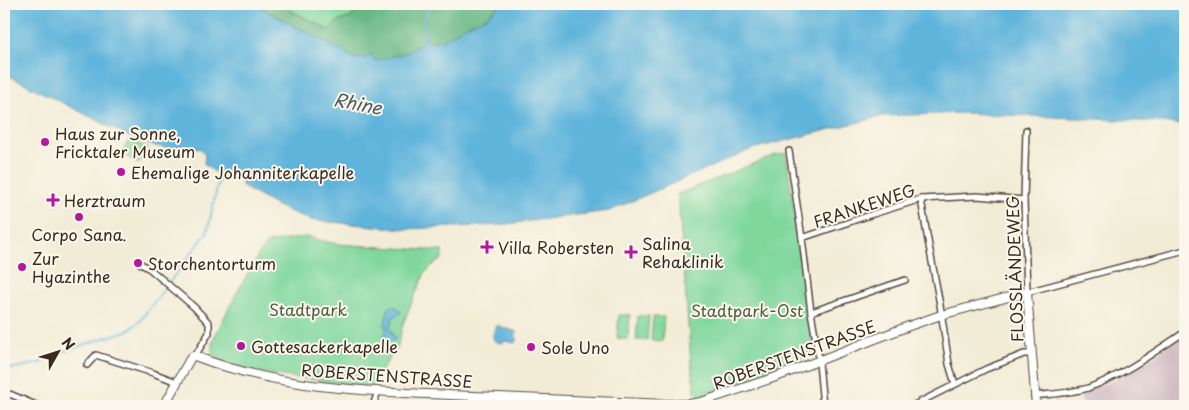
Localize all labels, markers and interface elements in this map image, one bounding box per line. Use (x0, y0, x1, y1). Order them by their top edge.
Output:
water label: Rhine (332, 85, 385, 121)
place label: Haus zur Sonne, Fricktaler Museum (55, 121, 195, 163)
marker: Haus zur Sonne, Fricktaler Museum (39, 136, 51, 148)
place label: Ehemalige Johanniterkapelle (131, 160, 354, 184)
marker: Ehemalige Johanniterkapelle (115, 166, 127, 178)
street label: FRANKEWEG (810, 177, 918, 233)
place label: Herztraum (64, 188, 146, 212)
marker: Herztraum (46, 193, 60, 207)
street label: FLOSSLÄNDEWEG (999, 195, 1029, 343)
marker: Corpo Sana. (73, 211, 85, 223)
place label: Corpo Sana. (31, 222, 127, 246)
place label: Salina Rehaklinik (642, 231, 724, 273)
place label: Villa Robersten (498, 235, 614, 259)
marker: Villa Robersten (480, 240, 494, 254)
marker: Salina Rehaklinik (624, 245, 638, 259)
place label: Zur Hyazinthe (32, 246, 111, 288)
place label: Storchentorturm (148, 251, 276, 275)
marker: Storchentorturm (132, 257, 144, 269)
marker: Zur Hyazinthe (16, 261, 28, 273)
park label: Stadtpark (269, 297, 347, 321)
park label: Stadtpark-Ost (691, 298, 803, 322)
street label: ROBERSTENSTRASSE (709, 313, 879, 395)
north arrow (32, 328, 82, 378)
text: N (57, 333, 80, 354)
place label: Gottesackerkapelle (251, 334, 398, 358)
place label: Sole Uno (541, 335, 610, 359)
marker: Gottesackerkapelle (235, 340, 247, 352)
marker: Sole Uno (525, 341, 537, 353)
street label: ROBERSTENSTRASSE (301, 357, 473, 393)

